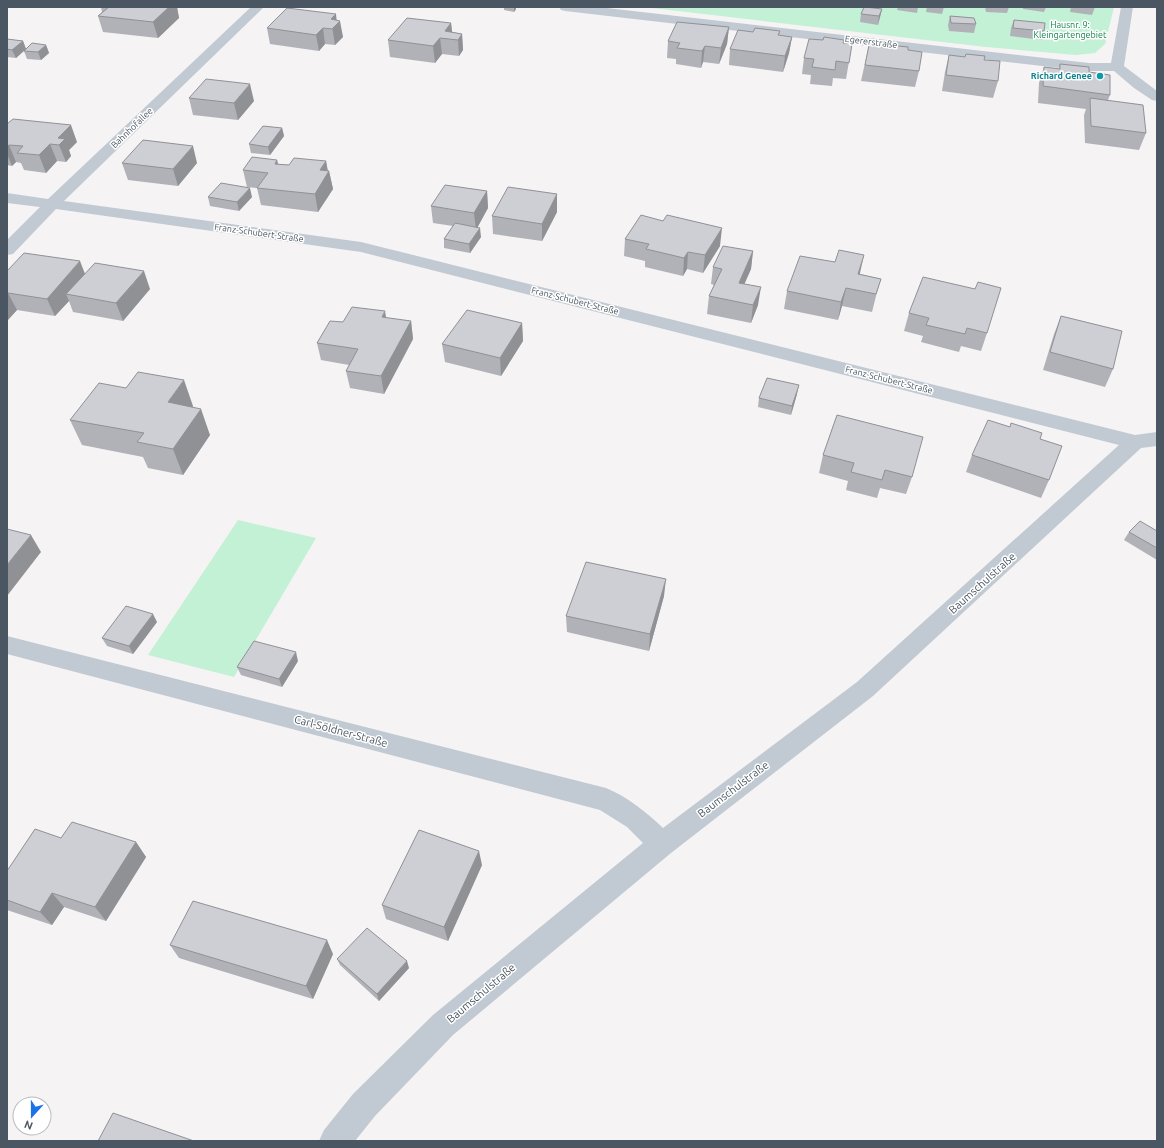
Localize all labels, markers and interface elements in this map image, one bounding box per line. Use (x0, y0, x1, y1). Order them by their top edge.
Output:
park label: Hausnr. 9: Kleingartengebiet (1033, 20, 1107, 40)
street label: Egererstraße (844, 34, 898, 50)
place label: Richard Genee (1031, 71, 1092, 81)
marker: Richard Genee (1095, 71, 1105, 81)
street label: Bahnhofallee (109, 106, 155, 150)
street label: Franz-Schubert-Straße (214, 222, 304, 244)
street label: Franz-Schubert-Straße (530, 285, 620, 317)
street label: Franz-Schubert-Straße (844, 364, 934, 396)
street label: Baumschulstraße (946, 550, 1018, 616)
street label: Carl-Söldner-Straße (293, 713, 389, 749)
street label: Baumschulstraße (695, 759, 771, 819)
street label: Baumschulstraße (444, 961, 518, 1025)
north arrow (12, 1096, 52, 1136)
text: N (22, 1118, 34, 1132)

